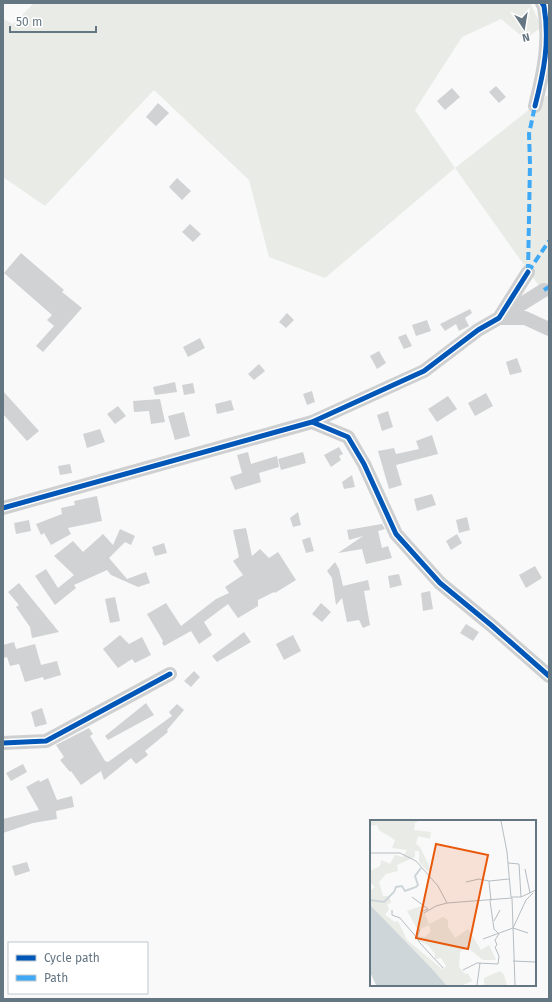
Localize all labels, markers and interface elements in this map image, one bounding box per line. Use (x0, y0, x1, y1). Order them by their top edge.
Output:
scale bar (10, 8, 96, 34)
north arrow (504, 8, 544, 48)
text: 50 m (16, 15, 42, 29)
text: N (521, 30, 531, 44)
inset map (370, 820, 536, 986)
legend (8, 942, 148, 994)
text: Cycle path (44, 951, 100, 965)
text: Path (44, 971, 68, 985)

